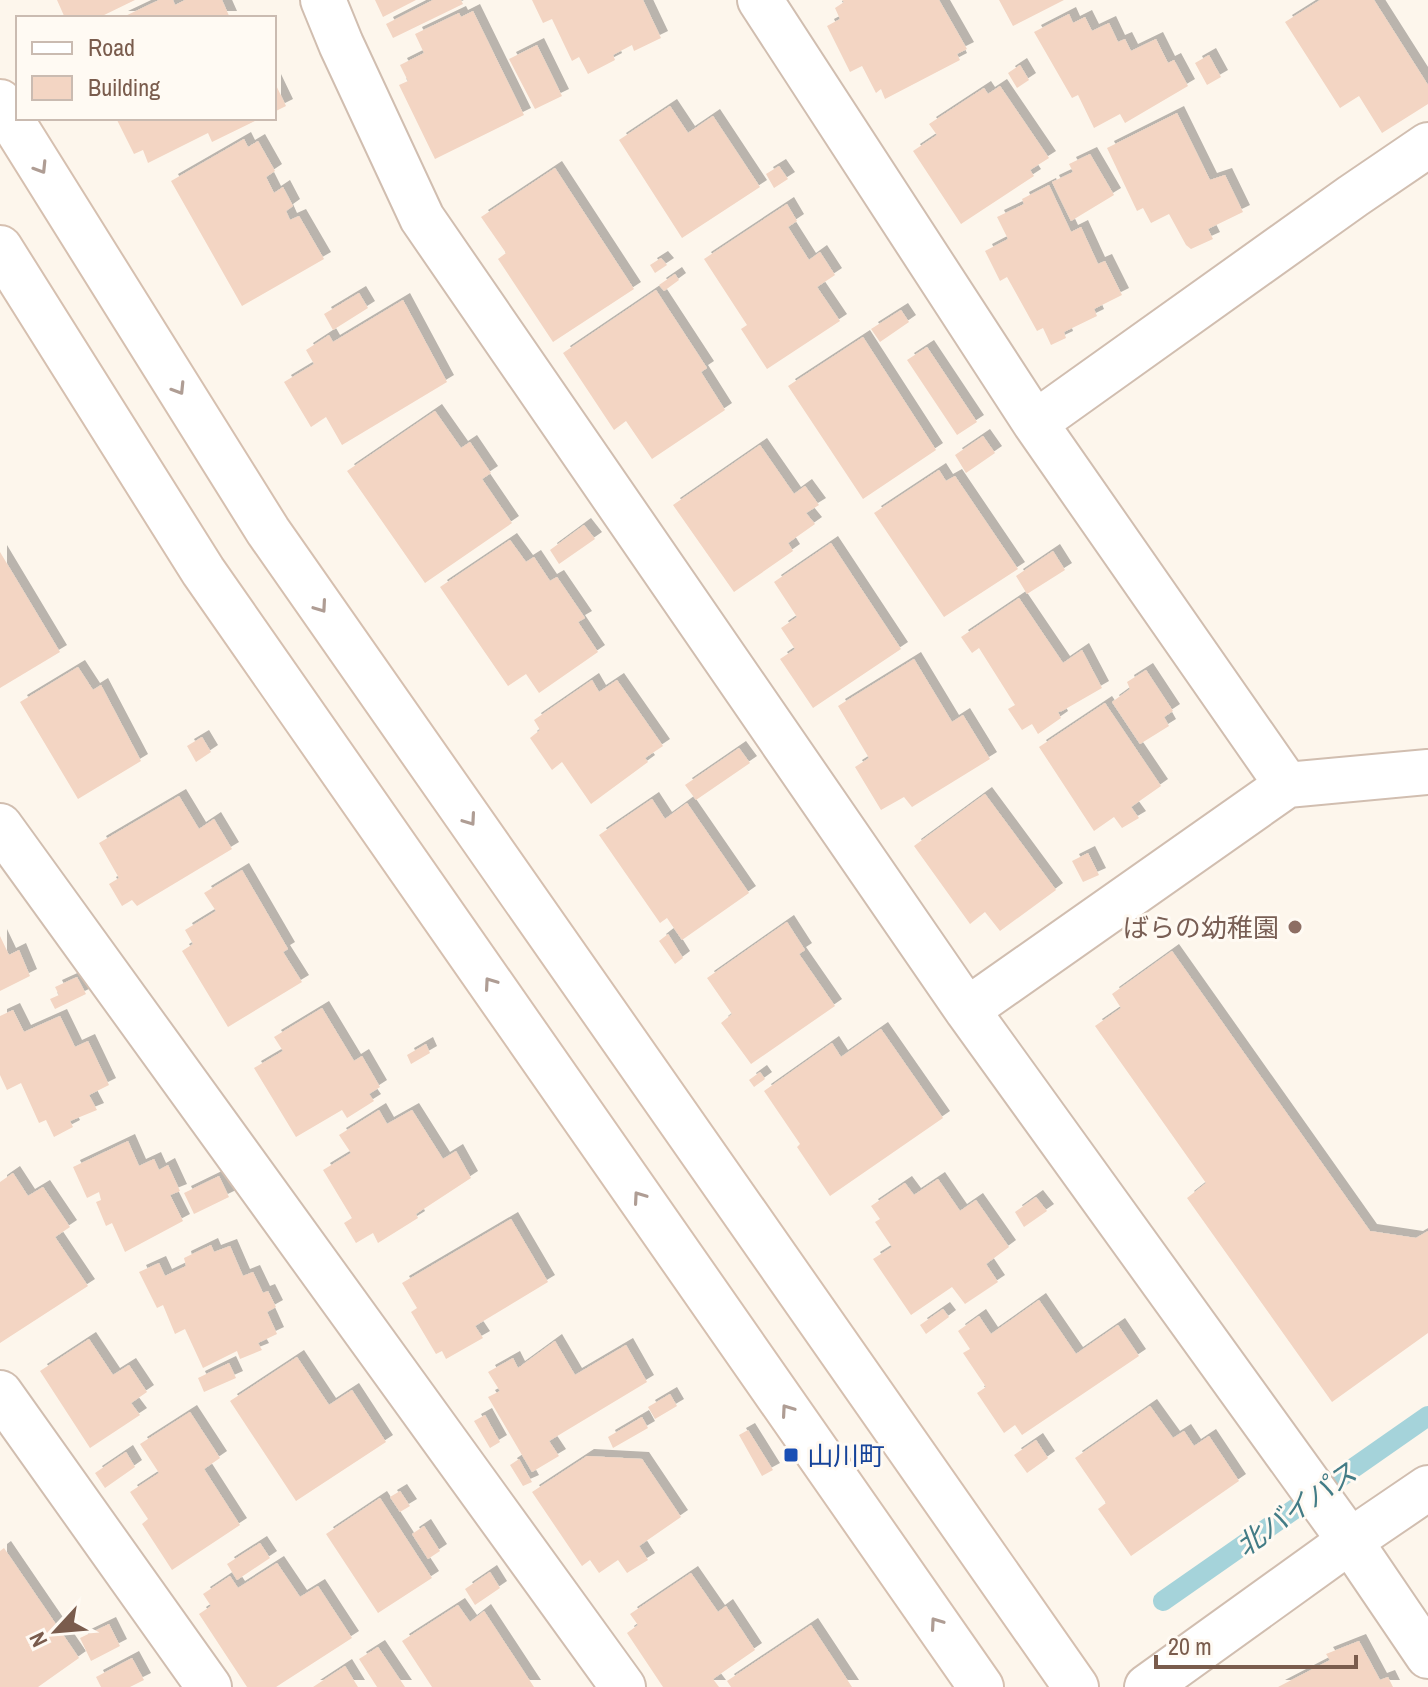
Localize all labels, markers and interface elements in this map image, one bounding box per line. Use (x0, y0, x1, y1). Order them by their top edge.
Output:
legend (16, 16, 276, 120)
text: Road (88, 31, 135, 63)
text: Building (88, 71, 160, 103)
one-way arrow (32, 159, 47, 174)
one-way arrow (170, 380, 185, 395)
one-way arrow (311, 598, 326, 612)
one-way arrow (460, 811, 475, 825)
place label: ばらの幼稚園 (1123, 910, 1279, 945)
marker: ばらの幼稚園 (1286, 918, 1304, 936)
one-way arrow (485, 978, 500, 992)
one-way arrow (634, 1191, 649, 1205)
one-way arrow (782, 1404, 797, 1418)
place label: 山川町 (807, 1438, 885, 1473)
marker: 山川町 (782, 1446, 800, 1464)
water label: 北バイパス (1228, 1453, 1364, 1565)
north arrow (16, 1591, 96, 1671)
one-way arrow (931, 1618, 946, 1632)
scale bar (1156, 1619, 1356, 1669)
text: N (22, 1627, 54, 1652)
text: 20 m (1168, 1630, 1212, 1662)

